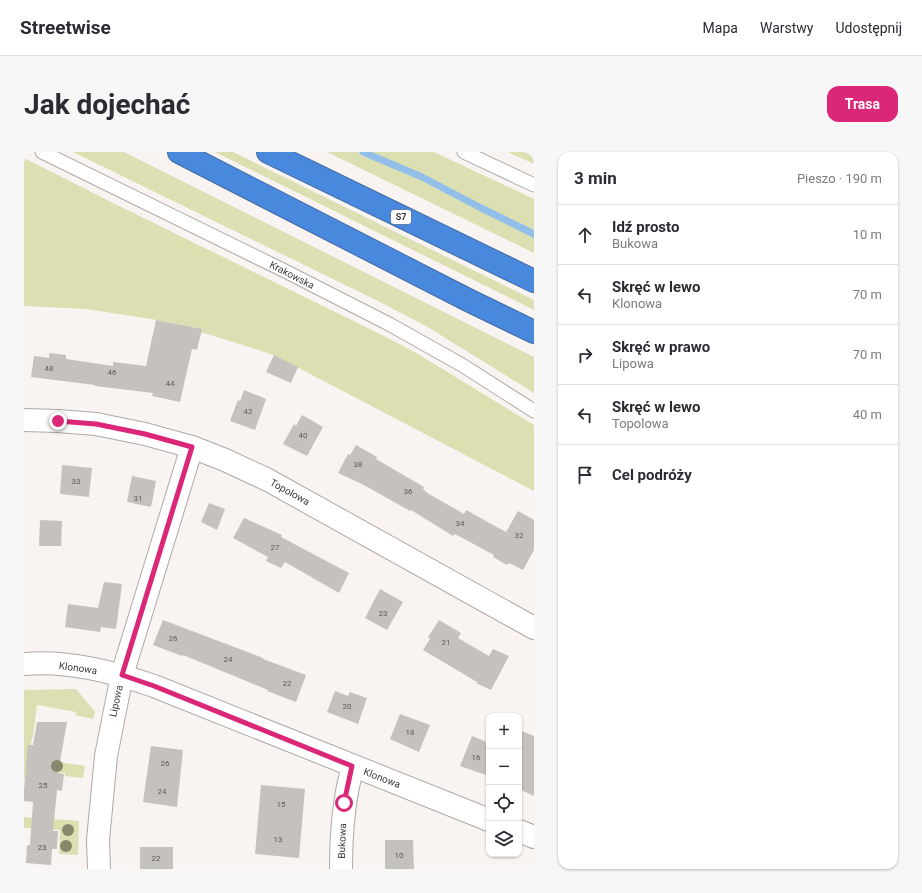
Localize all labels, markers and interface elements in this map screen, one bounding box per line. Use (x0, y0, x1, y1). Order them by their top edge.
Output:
text: Streetwise (20, 16, 111, 39)
text: Mapa (703, 20, 738, 36)
text: Warstwy (760, 20, 813, 36)
text: Udostępnij (835, 20, 902, 36)
button: Trasa (827, 86, 898, 122)
text: Jak dojechać (24, 88, 190, 121)
text: 3 min (574, 168, 617, 188)
text: Pieszo · 190 m (797, 171, 882, 186)
road number: S7 (391, 210, 411, 224)
text: Idź prosto (612, 218, 679, 236)
icon: ahead (574, 224, 596, 246)
text: 10 m (853, 227, 882, 242)
text: Bukowa (612, 236, 658, 251)
street label: Krakowska (268, 259, 316, 291)
text: Skręć w lewo (612, 278, 701, 296)
icon: left (574, 284, 596, 306)
text: 70 m (853, 287, 882, 302)
text: Klonowa (612, 296, 662, 311)
text: Skręć w prawo (612, 338, 710, 356)
icon: right (574, 344, 596, 366)
text: 70 m (853, 347, 882, 362)
text: Lipowa (612, 356, 654, 371)
house number: 48 (45, 364, 54, 373)
house number: 46 (108, 368, 117, 377)
house number: 44 (166, 379, 175, 388)
text: Skręć w lewo (612, 398, 701, 416)
icon: left (574, 404, 596, 426)
house number: 42 (244, 407, 253, 416)
text: 40 m (853, 407, 882, 422)
route end (49, 412, 67, 430)
text: Topolowa (612, 416, 669, 431)
house number: 40 (299, 431, 308, 440)
house number: 38 (354, 460, 363, 469)
icon: arrive (574, 464, 596, 486)
text: Cel podróży (612, 466, 692, 484)
house number: 33 (72, 477, 81, 486)
street label: Topolowa (268, 477, 312, 507)
house number: 36 (404, 487, 413, 496)
house number: 31 (134, 494, 143, 503)
house number: 34 (456, 519, 465, 528)
house number: 32 (515, 531, 524, 540)
house number: 27 (271, 543, 280, 552)
house number: 23 (379, 609, 388, 618)
house number: 26 (169, 634, 178, 643)
house number: 21 (442, 638, 451, 647)
house number: 24 (224, 655, 233, 664)
street label: Klonowa (58, 660, 98, 676)
house number: 22 (283, 679, 292, 688)
street label: Lipowa (107, 684, 125, 718)
house number: 20 (343, 702, 352, 711)
map controls (486, 713, 522, 857)
button: + (486, 713, 522, 749)
house number: 18 (406, 728, 415, 737)
button: − (486, 749, 522, 785)
house number: 16 (472, 753, 481, 762)
house number: 26 (161, 759, 170, 768)
street label: Klonowa (362, 766, 402, 790)
house number: 25 (39, 781, 48, 790)
button: locate (486, 785, 522, 821)
house number: 24 (158, 787, 167, 796)
route start (335, 794, 353, 812)
house number: 15 (277, 800, 286, 809)
button: layers (486, 821, 522, 857)
street label: Bukowa (336, 823, 348, 859)
house number: 13 (274, 835, 283, 844)
house number: 23 (38, 843, 47, 852)
house number: 10 (395, 851, 404, 860)
house number: 22 (152, 854, 161, 863)

